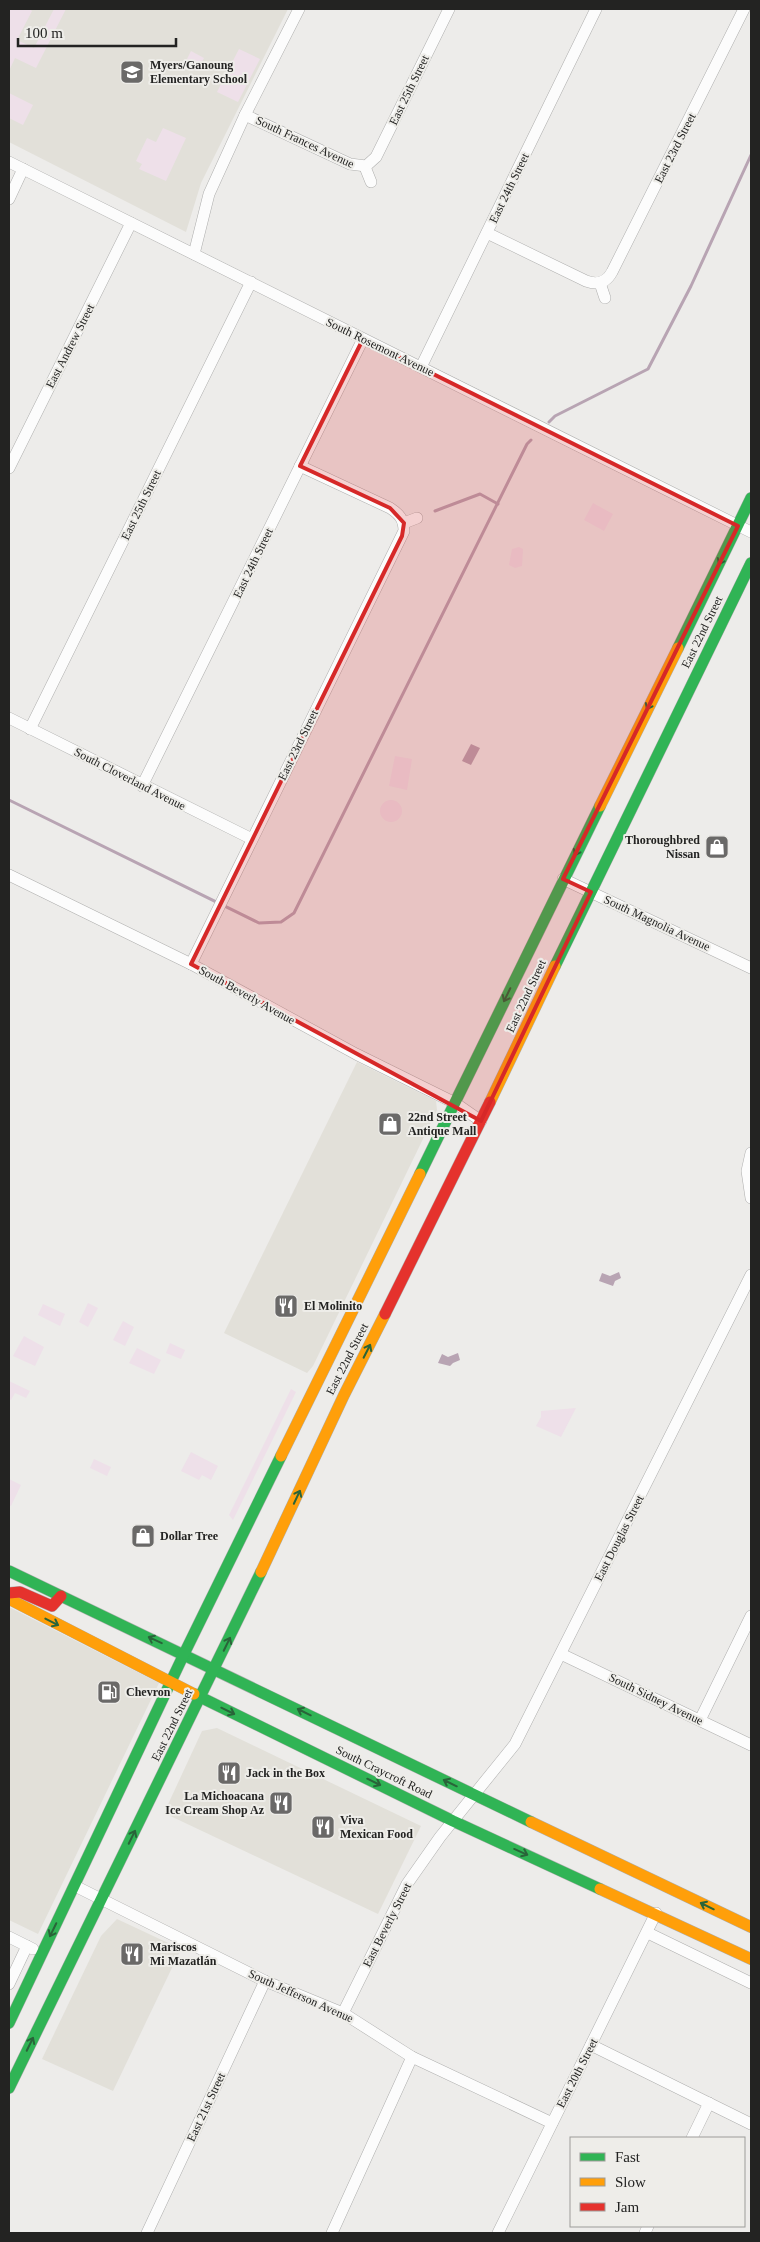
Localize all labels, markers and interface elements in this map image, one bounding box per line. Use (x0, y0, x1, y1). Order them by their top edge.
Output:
scale bar (18, 15, 175, 47)
text: 100 m (25, 25, 63, 41)
street label: East 25th Street (386, 52, 432, 127)
place label: Myers/Ganoung Elementary School (150, 58, 248, 86)
school or university icon: Myers/Ganoung Elementary School (119, 59, 145, 85)
street label: East 23rd Street (651, 110, 699, 185)
street label: South Frances Avenue (254, 113, 356, 171)
street label: East 24th Street (486, 150, 532, 225)
street label: East Andrew Street (43, 301, 98, 390)
street label: South Rosemont Avenue (324, 315, 436, 379)
street label: East 25th Street (118, 467, 164, 542)
street label: East 24th Street (230, 525, 276, 600)
one-way arrow (717, 550, 727, 565)
street label: East 22nd Street (678, 593, 726, 670)
one-way arrow (645, 696, 655, 711)
street label: East 23rd Street (275, 707, 321, 783)
street label: South Cloverland Avenue (72, 745, 188, 813)
place label: Thoroughbred Nissan (625, 833, 700, 861)
shop icon: Thoroughbred Nissan (704, 834, 730, 860)
one-way arrow (573, 841, 583, 856)
street label: South Magnolia Avenue (602, 892, 712, 954)
street label: East 22nd Street (503, 957, 549, 1035)
street label: South Beverly Avenue (196, 963, 298, 1027)
one-way arrow (502, 987, 511, 1002)
place label: 22nd Street Antique Mall (408, 1110, 477, 1138)
shop icon: 22nd Street Antique Mall (377, 1111, 403, 1137)
restaurant icon: El Molinito (273, 1293, 299, 1319)
place label: El Molinito (304, 1299, 362, 1313)
street label: East 22nd Street (323, 1320, 371, 1397)
one-way arrow (362, 1343, 372, 1358)
one-way arrow (292, 1490, 302, 1505)
street label: East Douglas Street (591, 1492, 647, 1583)
shop icon: Dollar Tree (130, 1523, 156, 1549)
place label: Dollar Tree (160, 1529, 219, 1543)
one-way arrow (44, 1618, 59, 1627)
one-way arrow (148, 1635, 163, 1645)
one-way arrow (222, 1637, 232, 1652)
street label: South Sidney Avenue (607, 1670, 705, 1728)
fuel station icon: Chevron (96, 1679, 122, 1705)
place label: Chevron (126, 1685, 171, 1699)
street label: East 22nd Street (148, 1686, 196, 1763)
one-way arrow (221, 1706, 236, 1716)
one-way arrow (297, 1707, 312, 1716)
street label: South Craycroft Road (334, 1743, 434, 1801)
restaurant icon: Jack in the Box (216, 1760, 242, 1786)
place label: Jack in the Box (246, 1766, 325, 1780)
one-way arrow (443, 1777, 458, 1787)
one-way arrow (366, 1778, 381, 1787)
place label: La Michoacana Ice Cream Shop Az (165, 1789, 265, 1817)
restaurant icon: La Michoacana Ice Cream Shop Az (268, 1790, 294, 1816)
place label: Viva Mexican Food (340, 1813, 413, 1841)
restaurant icon: Viva Mexican Food (310, 1814, 336, 1840)
one-way arrow (128, 1830, 137, 1845)
one-way arrow (513, 1848, 528, 1857)
street label: East Beverly Street (360, 1880, 415, 1969)
one-way arrow (700, 1901, 715, 1910)
one-way arrow (48, 1922, 57, 1937)
place label: Mariscos Mi Mazatlán (150, 1940, 217, 1968)
restaurant icon: Mariscos Mi Mazatlán (119, 1941, 145, 1967)
street label: South Jefferson Avenue (246, 1967, 356, 2025)
street label: East 20th Street (554, 2035, 601, 2110)
one-way arrow (25, 2037, 35, 2052)
street label: East 21st Street (184, 2070, 228, 2144)
legend (570, 2137, 745, 2227)
text: Fast (615, 2149, 641, 2165)
text: Slow (615, 2174, 646, 2190)
text: Jam (615, 2199, 639, 2215)

